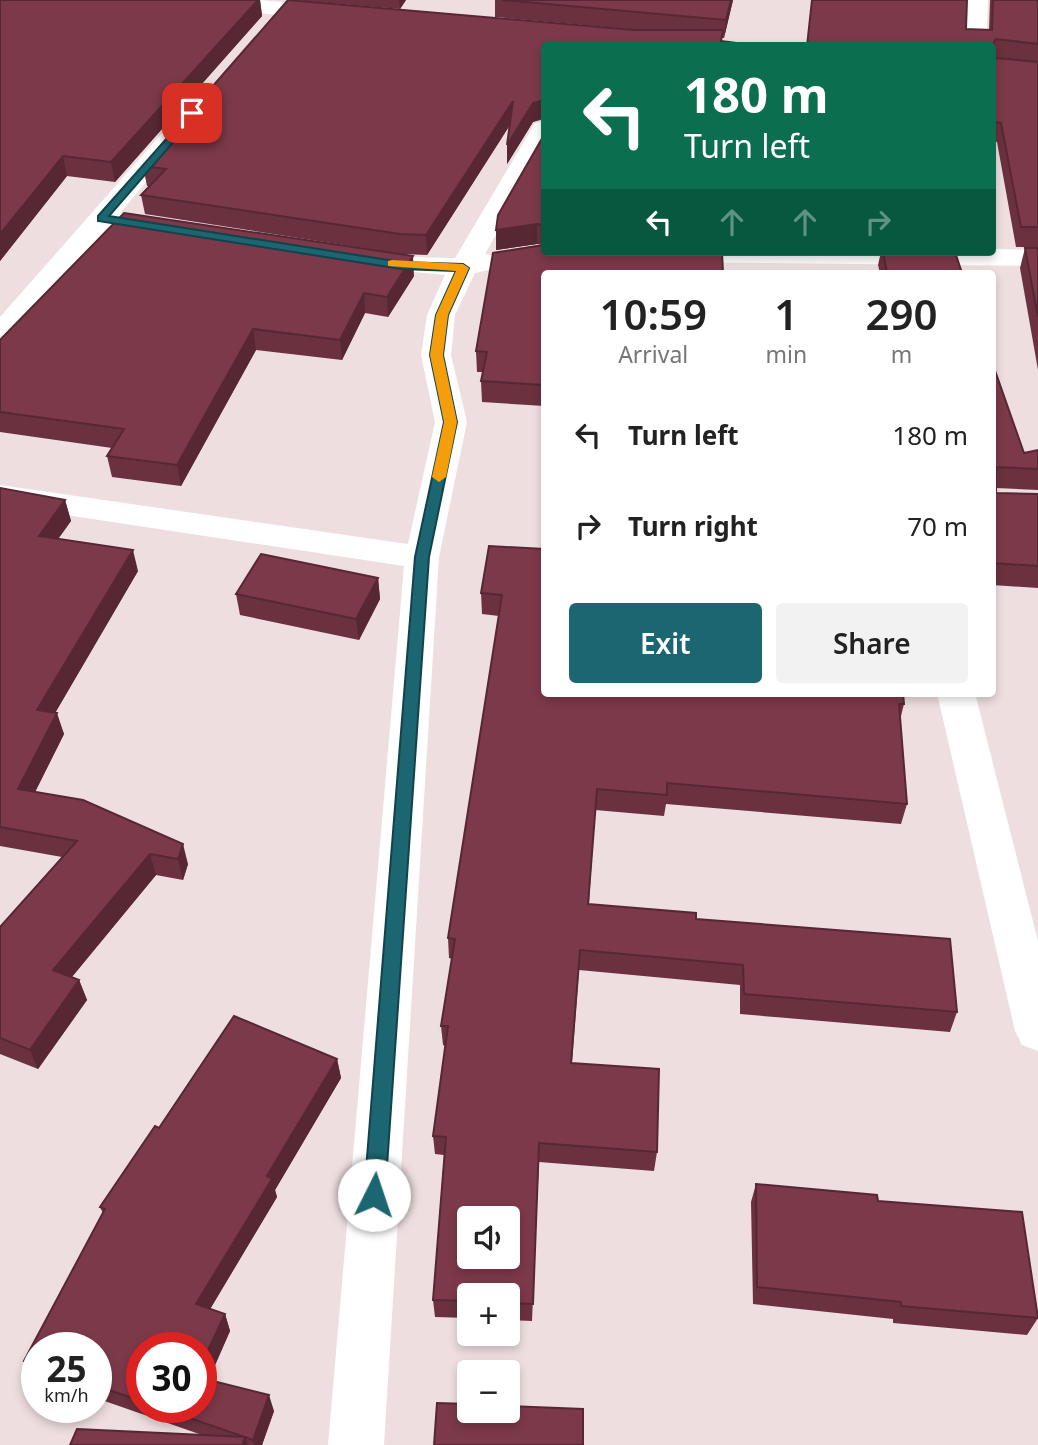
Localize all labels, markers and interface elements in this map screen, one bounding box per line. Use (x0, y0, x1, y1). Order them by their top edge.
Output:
text: 180 m (684, 61, 829, 127)
icon: left (569, 70, 660, 161)
pin (162, 83, 222, 143)
icon: arrive (173, 94, 211, 132)
text: Turn left (684, 124, 810, 167)
icon: left (640, 203, 678, 241)
icon: ahead (713, 203, 751, 241)
icon: ahead (786, 203, 824, 241)
icon: right (859, 203, 897, 241)
text: 10:59 (599, 285, 707, 342)
text: 1 (774, 285, 798, 342)
text: 290 (866, 285, 938, 342)
text: Arrival (618, 338, 688, 370)
text: min (765, 338, 807, 370)
text: m (891, 338, 912, 370)
icon: left (569, 416, 607, 454)
text: Turn left (628, 417, 739, 453)
text: 180 m (892, 417, 968, 453)
icon: right (569, 507, 607, 545)
text: Turn right (628, 508, 758, 544)
text: 70 m (907, 508, 968, 544)
button: Exit (569, 603, 762, 683)
button: Share (776, 603, 968, 683)
position arrow (337, 1158, 411, 1232)
map controls (457, 1206, 520, 1423)
button: sound (457, 1206, 520, 1269)
button: + (457, 1283, 520, 1346)
speed limit sign: 30 (126, 1332, 217, 1423)
text: 25 (46, 1345, 87, 1392)
button: − (457, 1360, 520, 1423)
text: km/h (44, 1383, 89, 1407)

